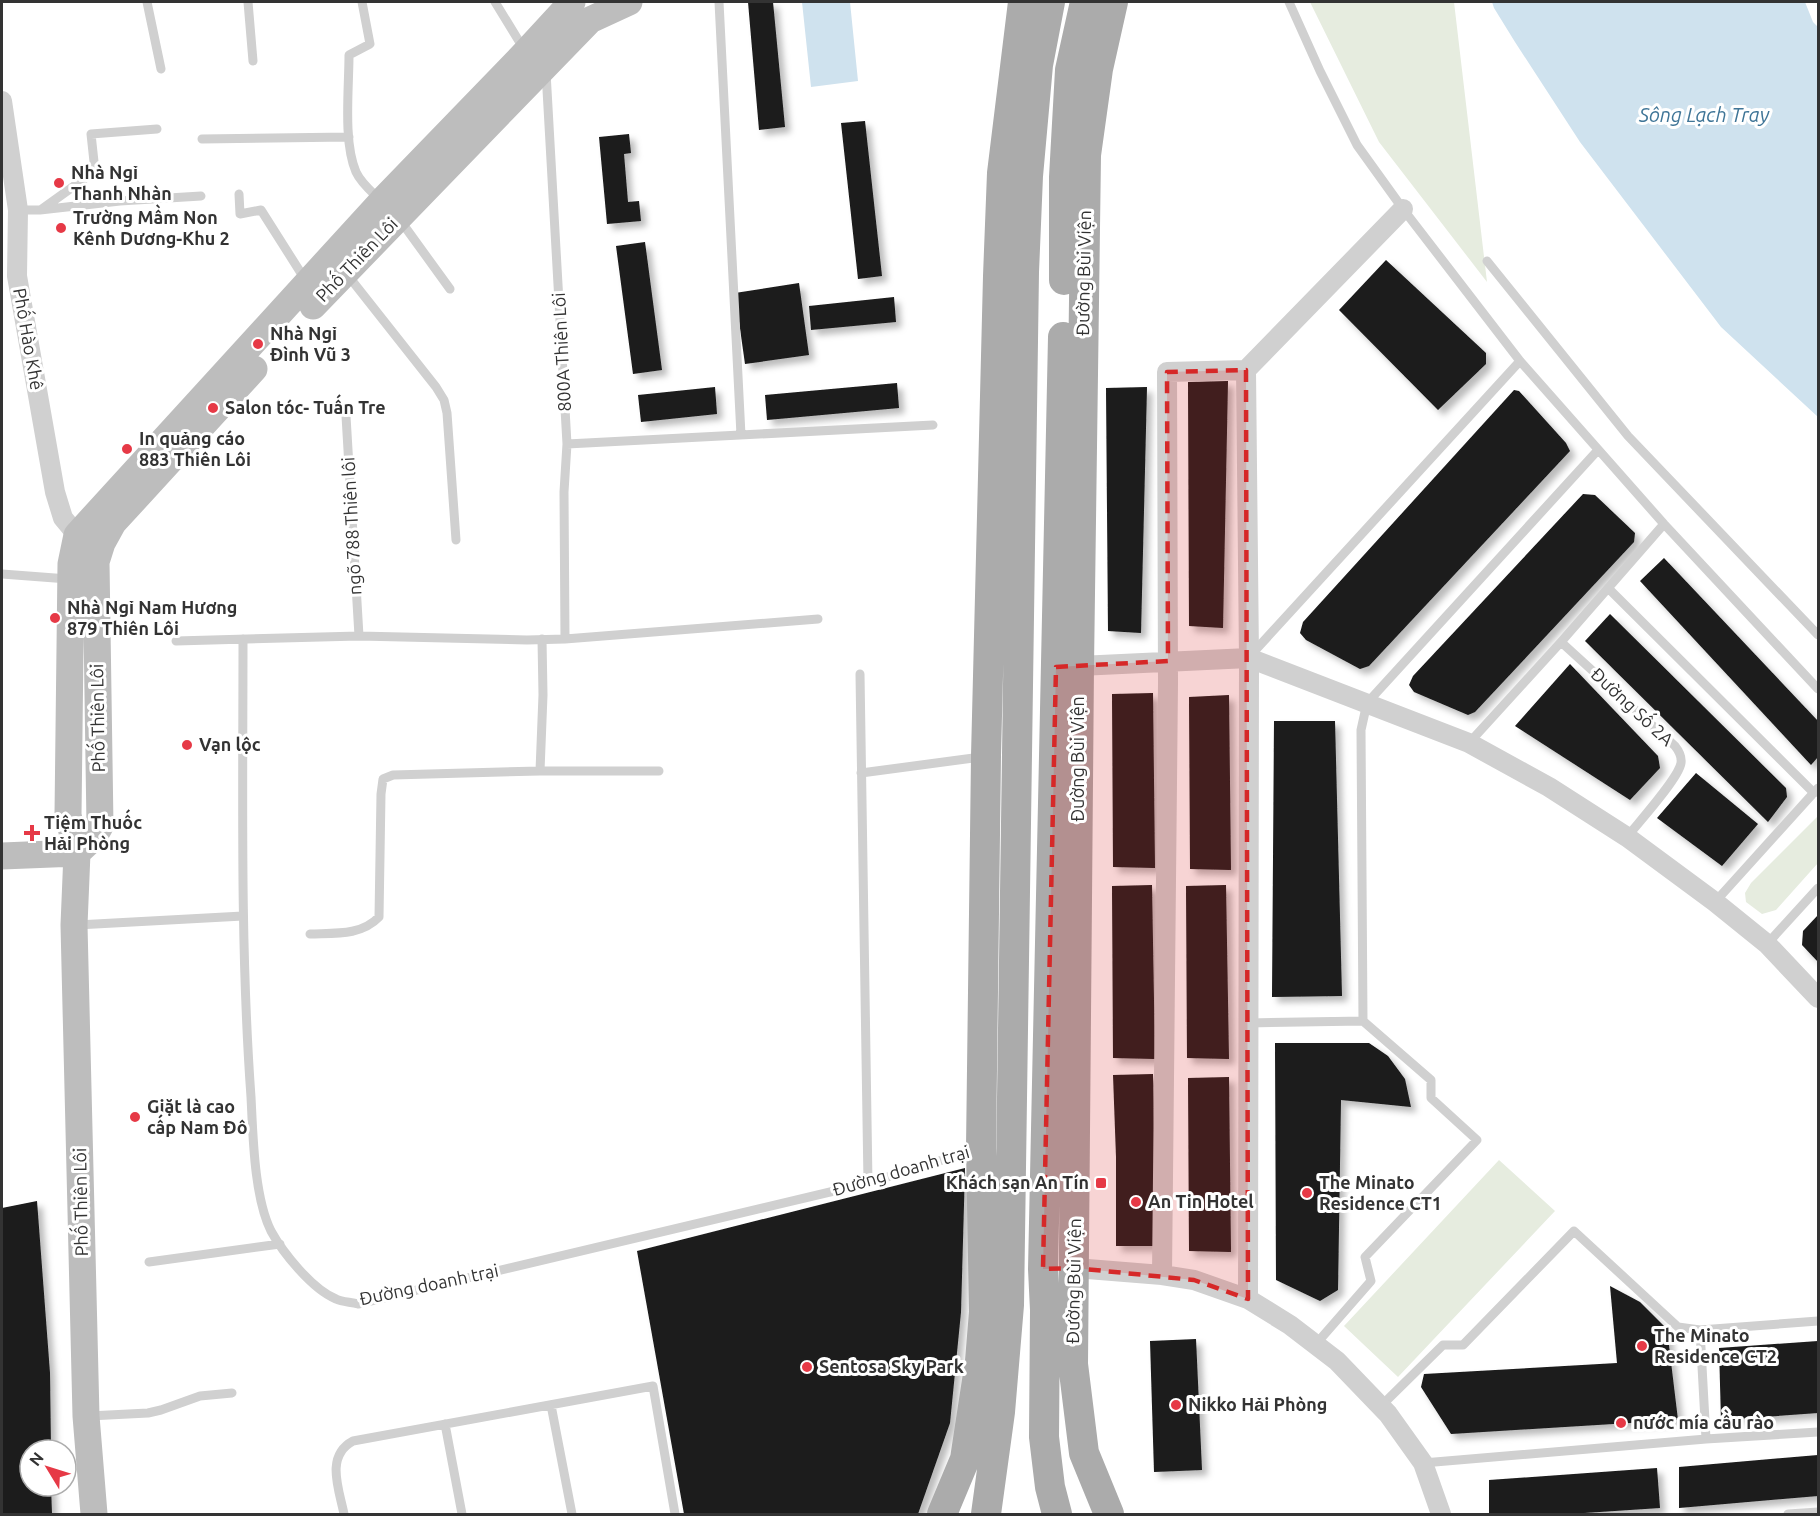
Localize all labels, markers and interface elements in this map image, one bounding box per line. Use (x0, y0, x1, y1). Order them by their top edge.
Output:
water label: Sông Lạch Tray (1638, 103, 1770, 126)
place label: Nhà Ngỉ Thanh Nhàn (71, 162, 172, 203)
marker: Nhà Ngỉ Thanh Nhàn (52, 176, 66, 190)
place label: Trường Mầm Non Kênh Dương-Khu 2 (73, 204, 230, 248)
street label: Đường Bùi Viện (1072, 210, 1094, 336)
street label: Phố Thiên Lôi (310, 212, 401, 305)
marker: Trường Mầm Non Kênh Dương-Khu 2 (54, 221, 68, 235)
street label: Phố Hào Khê (10, 286, 50, 391)
street label: 800A Thiên Lôi (548, 292, 574, 412)
place label: Nhà Ngỉ Đình Vũ 3 (270, 323, 351, 364)
marker: Nhà Ngỉ Đình Vũ 3 (251, 337, 265, 351)
place label: Salon tóc- Tuấn Tre (225, 394, 386, 417)
marker: Salon tóc- Tuấn Tre (206, 401, 220, 415)
place label: In quảng cáo 883 Thiên Lôi (139, 428, 251, 469)
marker: In quảng cáo 883 Thiên Lôi (120, 442, 134, 456)
street label: ngõ 788 Thiên lôi (337, 456, 365, 596)
place label: Nhà Ngỉ Nam Hương 879 Thiên Lôi (67, 597, 237, 638)
marker: Nhà Ngỉ Nam Hương 879 Thiên Lôi (48, 611, 62, 625)
street label: Đường Số 2A (1588, 661, 1680, 750)
street label: Phố Thiên Lôi (84, 663, 108, 773)
street label: Đường Bùi Viện (1067, 696, 1087, 822)
place label: Vạn lộc (199, 734, 261, 754)
marker: Vạn lộc (180, 738, 194, 752)
place label: Tiệm Thuốc Hải Phòng (44, 809, 142, 853)
marker: Tiệm Thuốc Hải Phòng (25, 826, 39, 840)
place label: Giặt là cao cấp Nam Đô (147, 1096, 247, 1137)
marker: Giặt là cao cấp Nam Đô (128, 1110, 142, 1124)
street label: Đường doanh trại (830, 1141, 971, 1199)
street label: Phố Thiên Lôi (67, 1147, 91, 1257)
place label: Khách sạn An Tín (946, 1172, 1089, 1192)
place label: The Minato Residence CT1 (1319, 1172, 1442, 1213)
marker: Khách sạn An Tín (1094, 1176, 1108, 1190)
marker: The Minato Residence CT1 (1300, 1186, 1314, 1200)
place label: An Tin Hotel (1148, 1191, 1254, 1211)
marker: An Tin Hotel (1129, 1195, 1143, 1209)
street label: Đường Bùi Viện (1062, 1218, 1084, 1344)
street label: Đường doanh trại (358, 1260, 500, 1309)
place label: The Minato Residence CT2 (1654, 1325, 1777, 1366)
marker: The Minato Residence CT2 (1635, 1339, 1649, 1353)
place label: Sentosa Sky Park (819, 1356, 964, 1376)
marker: Sentosa Sky Park (800, 1360, 814, 1374)
place label: Nikko Hải Phòng (1188, 1394, 1327, 1414)
marker: Nikko Hải Phòng (1169, 1398, 1183, 1412)
place label: nước mía cầu rào (1633, 1409, 1774, 1432)
marker: nước mía cầu rào (1614, 1416, 1628, 1430)
north arrow (18, 1438, 78, 1498)
text: N (25, 1449, 47, 1469)

